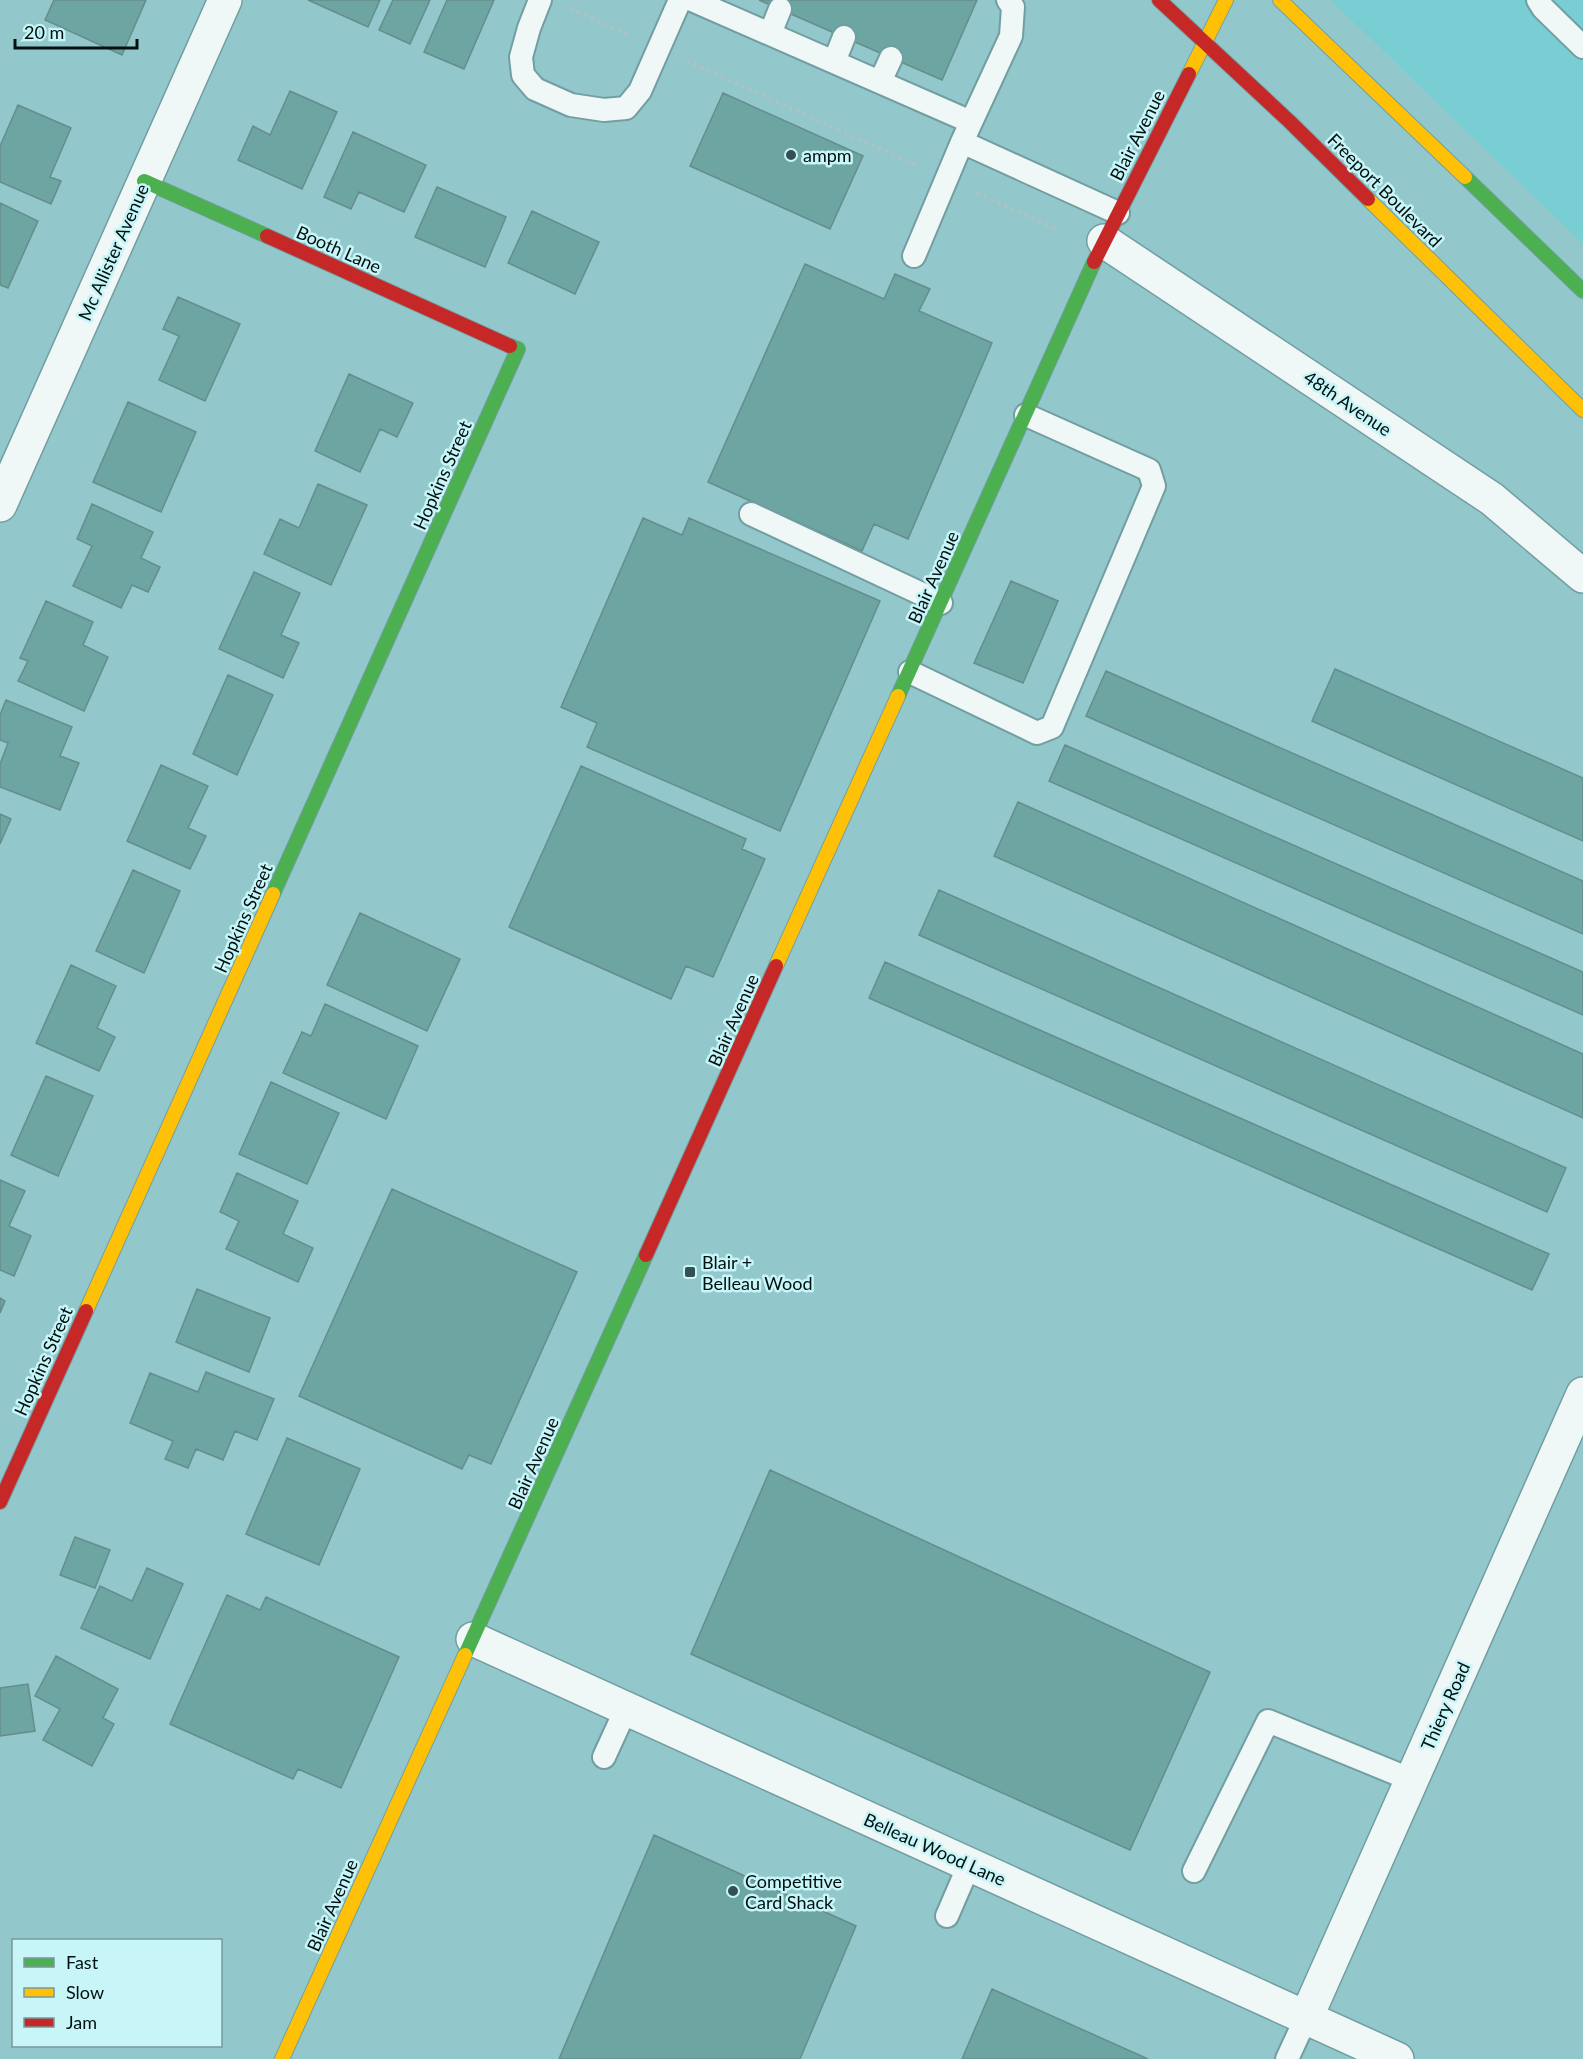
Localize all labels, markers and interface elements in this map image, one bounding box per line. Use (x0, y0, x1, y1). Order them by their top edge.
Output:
scale bar (15, 12, 136, 50)
text: 20 m (24, 21, 64, 43)
street label: Blair Avenue (1105, 86, 1169, 184)
street label: Freeport Boulevard (1323, 128, 1447, 252)
place label: ampm (803, 144, 852, 166)
marker: ampm (784, 148, 798, 162)
street label: Mc Allister Avenue (73, 180, 153, 324)
street label: Booth Lane (293, 221, 385, 277)
street label: 48th Avenue (1300, 366, 1396, 440)
street label: Hopkins Street (408, 417, 476, 533)
street label: Blair Avenue (903, 527, 963, 627)
street label: Hopkins Street (209, 860, 277, 976)
street label: Blair Avenue (703, 970, 763, 1070)
place label: Blair + Belleau Wood (702, 1251, 812, 1294)
marker: Blair + Belleau Wood (683, 1265, 697, 1279)
street label: Hopkins Street (9, 1303, 77, 1419)
street label: Blair Avenue (503, 1413, 563, 1513)
street label: Thiery Road (1416, 1658, 1474, 1754)
street label: Belleau Wood Lane (861, 1808, 1009, 1890)
street label: Blair Avenue (302, 1855, 362, 1955)
place label: Competitive Card Shack (745, 1870, 842, 1913)
marker: Competitive Card Shack (726, 1884, 740, 1898)
legend (12, 1939, 222, 2047)
text: Fast (66, 1951, 99, 1973)
text: Slow (66, 1981, 104, 2003)
text: Jam (66, 2011, 97, 2033)

